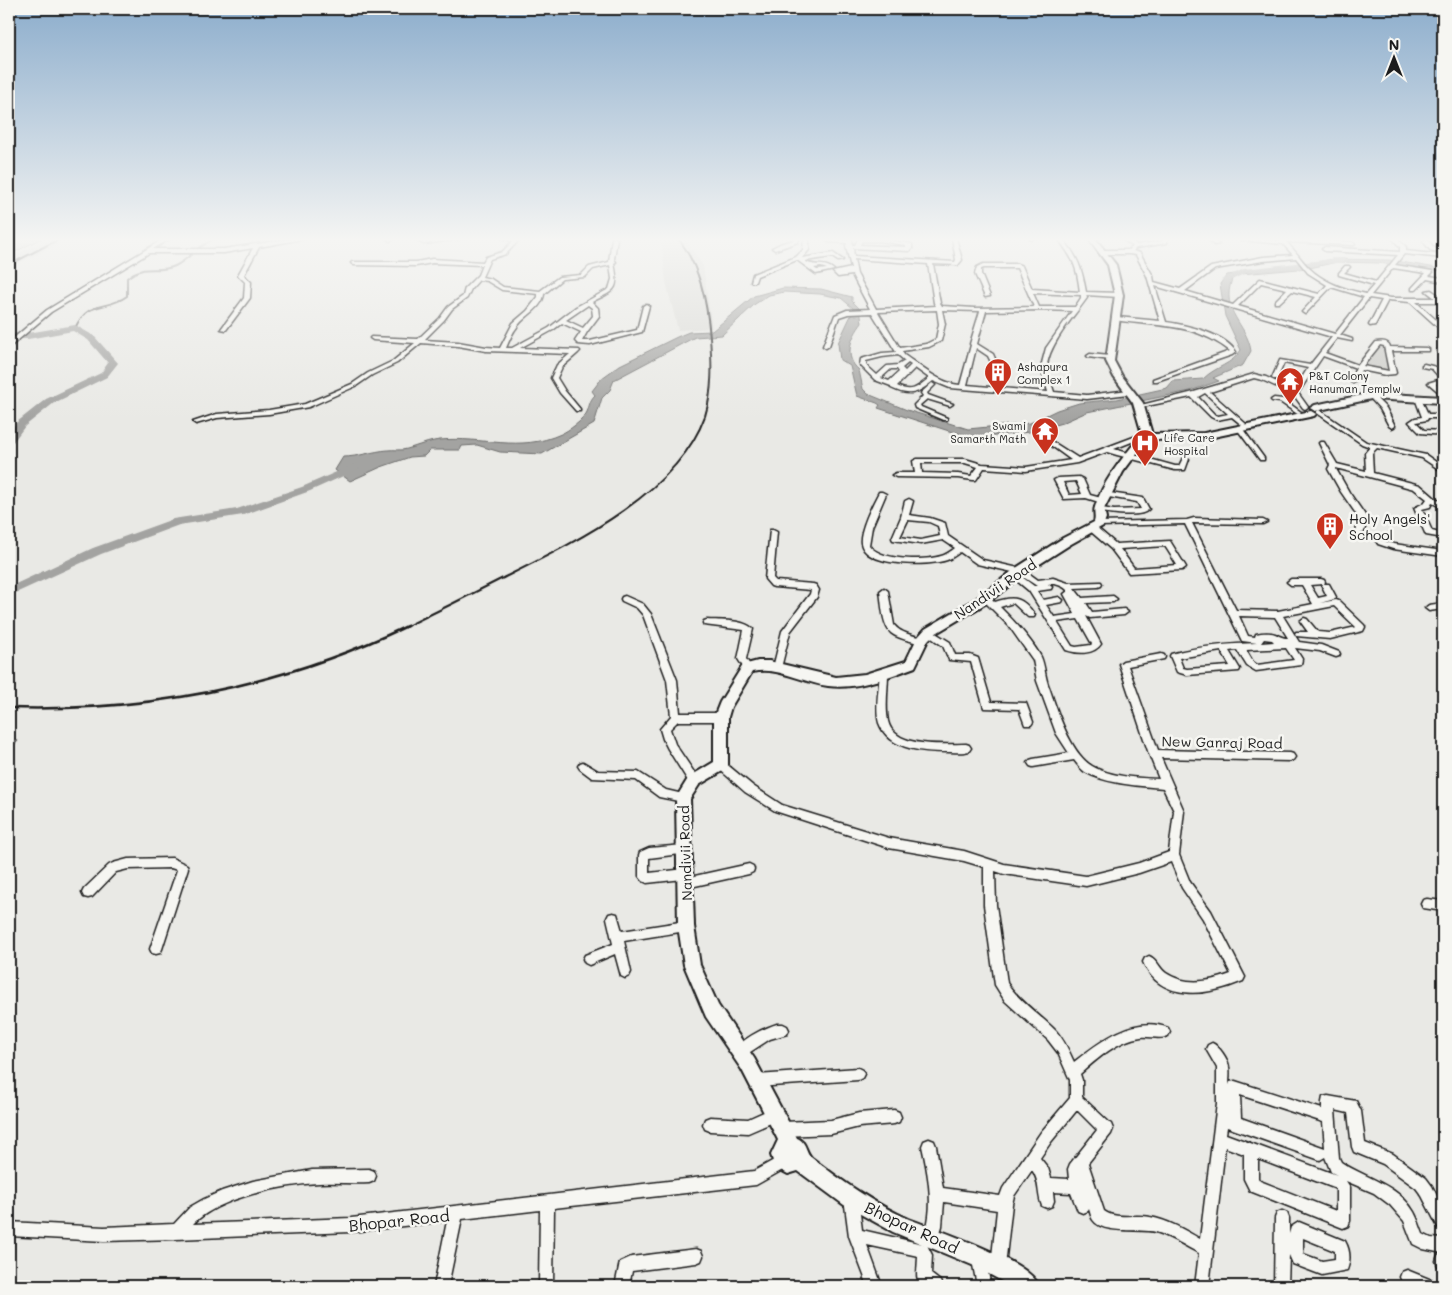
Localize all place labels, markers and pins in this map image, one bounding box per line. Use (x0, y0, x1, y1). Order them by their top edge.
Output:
building icon: Ashapura Complex 1 (983, 357, 1013, 396)
place label: Ashapura Complex 1 (1017, 359, 1071, 387)
temple icon: P&T Colony Hanuman Templw (1275, 366, 1305, 405)
place label: P&T Colony Hanuman Templw (1309, 368, 1401, 396)
temple icon: Swami Samarth Math (1030, 416, 1060, 455)
place label: Swami Samarth Math (951, 418, 1026, 446)
hospital icon: Life Care Hospital (1130, 428, 1160, 467)
place label: Life Care Hospital (1164, 430, 1215, 458)
place label: Holy Angels' School (1349, 509, 1430, 544)
building icon: Holy Angels' School (1315, 511, 1345, 550)

